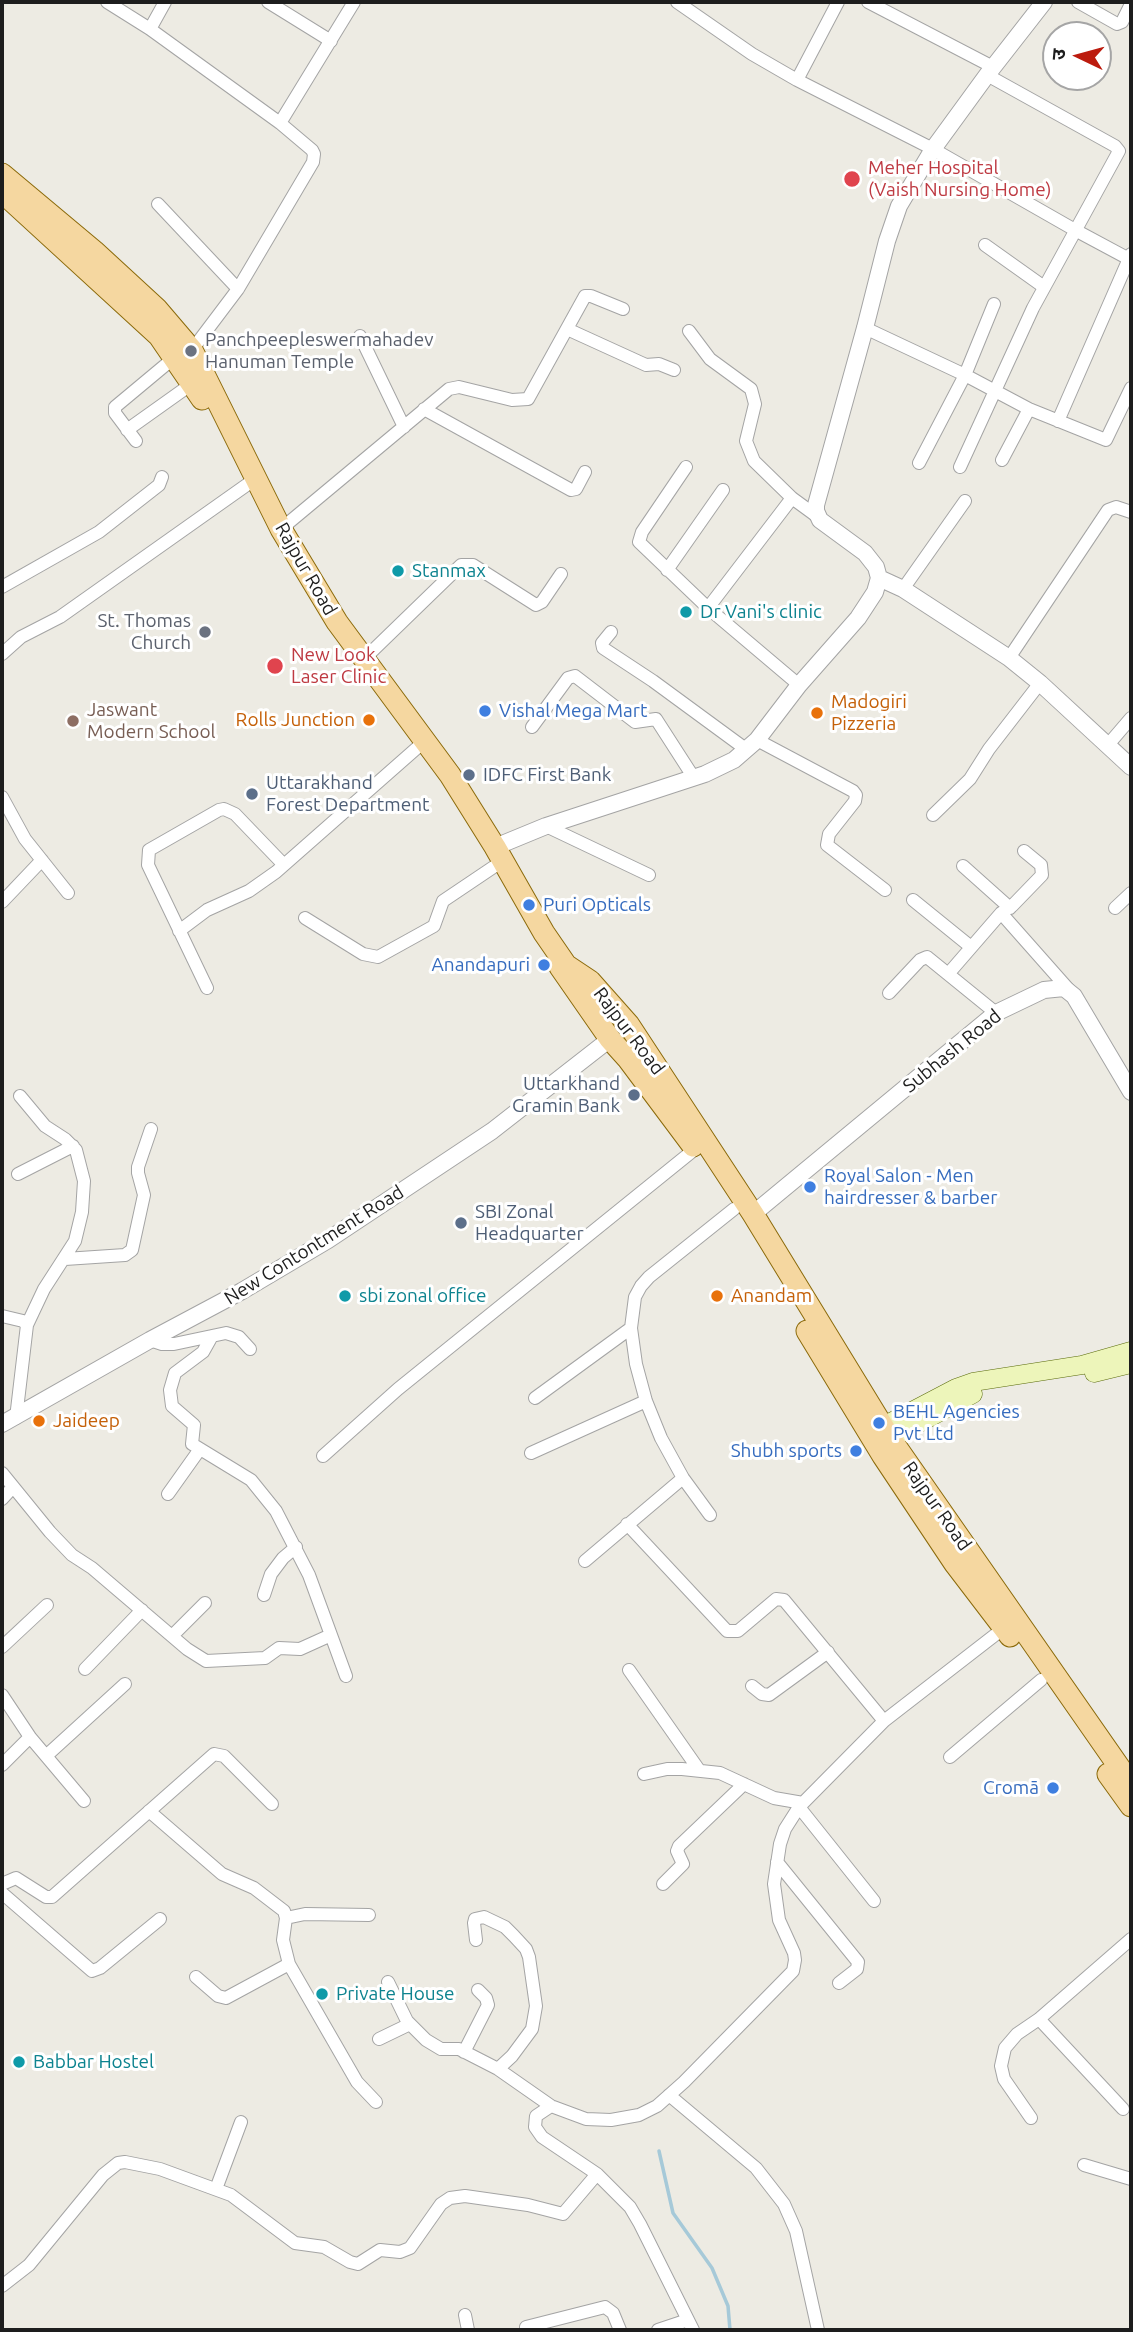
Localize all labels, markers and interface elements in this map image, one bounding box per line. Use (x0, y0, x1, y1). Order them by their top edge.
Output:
north arrow (1042, 21, 1112, 91)
text: उ (1047, 48, 1070, 61)
place label: Meher Hospital (Vaish Nursing Home) (868, 157, 1051, 201)
marker: Meher Hospital (Vaish Nursing Home) (842, 169, 862, 189)
place label: Panchpeepleswermahadev Hanuman Temple (205, 329, 433, 373)
marker: Panchpeepleswermahadev Hanuman Temple (183, 343, 199, 359)
street label: Rajpur Road (270, 518, 342, 620)
place label: Stanmax (412, 560, 486, 582)
marker: Stanmax (390, 563, 406, 579)
place label: Dr Vani's clinic (700, 601, 822, 623)
marker: Dr Vani's clinic (678, 604, 694, 620)
place label: St. Thomas Church (97, 610, 191, 654)
marker: St. Thomas Church (197, 624, 213, 640)
place label: New Look Laser Clinic (291, 644, 386, 688)
marker: New Look Laser Clinic (265, 656, 285, 676)
place label: Madogiri Pizzeria (831, 691, 907, 735)
place label: Jaswant Modern School (87, 699, 215, 743)
place label: Vishal Mega Mart (499, 700, 647, 722)
marker: Vishal Mega Mart (477, 703, 493, 719)
marker: Madogiri Pizzeria (809, 705, 825, 721)
place label: Rolls Junction (236, 709, 355, 731)
marker: Rolls Junction (361, 712, 377, 728)
marker: Jaswant Modern School (65, 713, 81, 729)
place label: IDFC First Bank (483, 764, 611, 786)
marker: IDFC First Bank (461, 767, 477, 783)
place label: Uttarakhand Forest Department (266, 772, 429, 816)
marker: Uttarakhand Forest Department (244, 786, 260, 802)
place label: Puri Opticals (543, 894, 651, 916)
marker: Puri Opticals (521, 897, 537, 913)
place label: Anandapuri (432, 954, 530, 976)
marker: Anandapuri (536, 957, 552, 973)
street label: Rajpur Road (589, 983, 669, 1079)
street label: Subhash Road (898, 1004, 1006, 1098)
place label: Uttarkhand Gramin Bank (512, 1073, 620, 1117)
marker: Uttarkhand Gramin Bank (626, 1087, 642, 1103)
place label: Royal Salon - Men hairdresser & barber (824, 1165, 997, 1209)
marker: Royal Salon - Men hairdresser & barber (802, 1179, 818, 1195)
street label: New Contontment Road (220, 1180, 408, 1310)
place label: SBI Zonal Headquarter (475, 1201, 584, 1245)
marker: SBI Zonal Headquarter (453, 1215, 469, 1231)
place label: sbi zonal office (359, 1285, 486, 1307)
place label: Anandam (731, 1285, 812, 1307)
marker: sbi zonal office (337, 1288, 353, 1304)
marker: Anandam (709, 1288, 725, 1304)
place label: BEHL Agencies Pvt Ltd (893, 1401, 1020, 1445)
place label: Jaideep (53, 1410, 120, 1432)
marker: Jaideep (31, 1413, 47, 1429)
marker: BEHL Agencies Pvt Ltd (871, 1415, 887, 1431)
place label: Shubh sports (731, 1440, 842, 1462)
marker: Shubh sports (848, 1443, 864, 1459)
street label: Rajpur Road (898, 1457, 976, 1555)
place label: Cromā (983, 1777, 1039, 1799)
marker: Cromā (1045, 1780, 1061, 1796)
place label: Private House (336, 1983, 454, 2005)
marker: Private House (314, 1986, 330, 2002)
place label: Babbar Hostel (33, 2051, 154, 2073)
marker: Babbar Hostel (11, 2054, 27, 2070)

